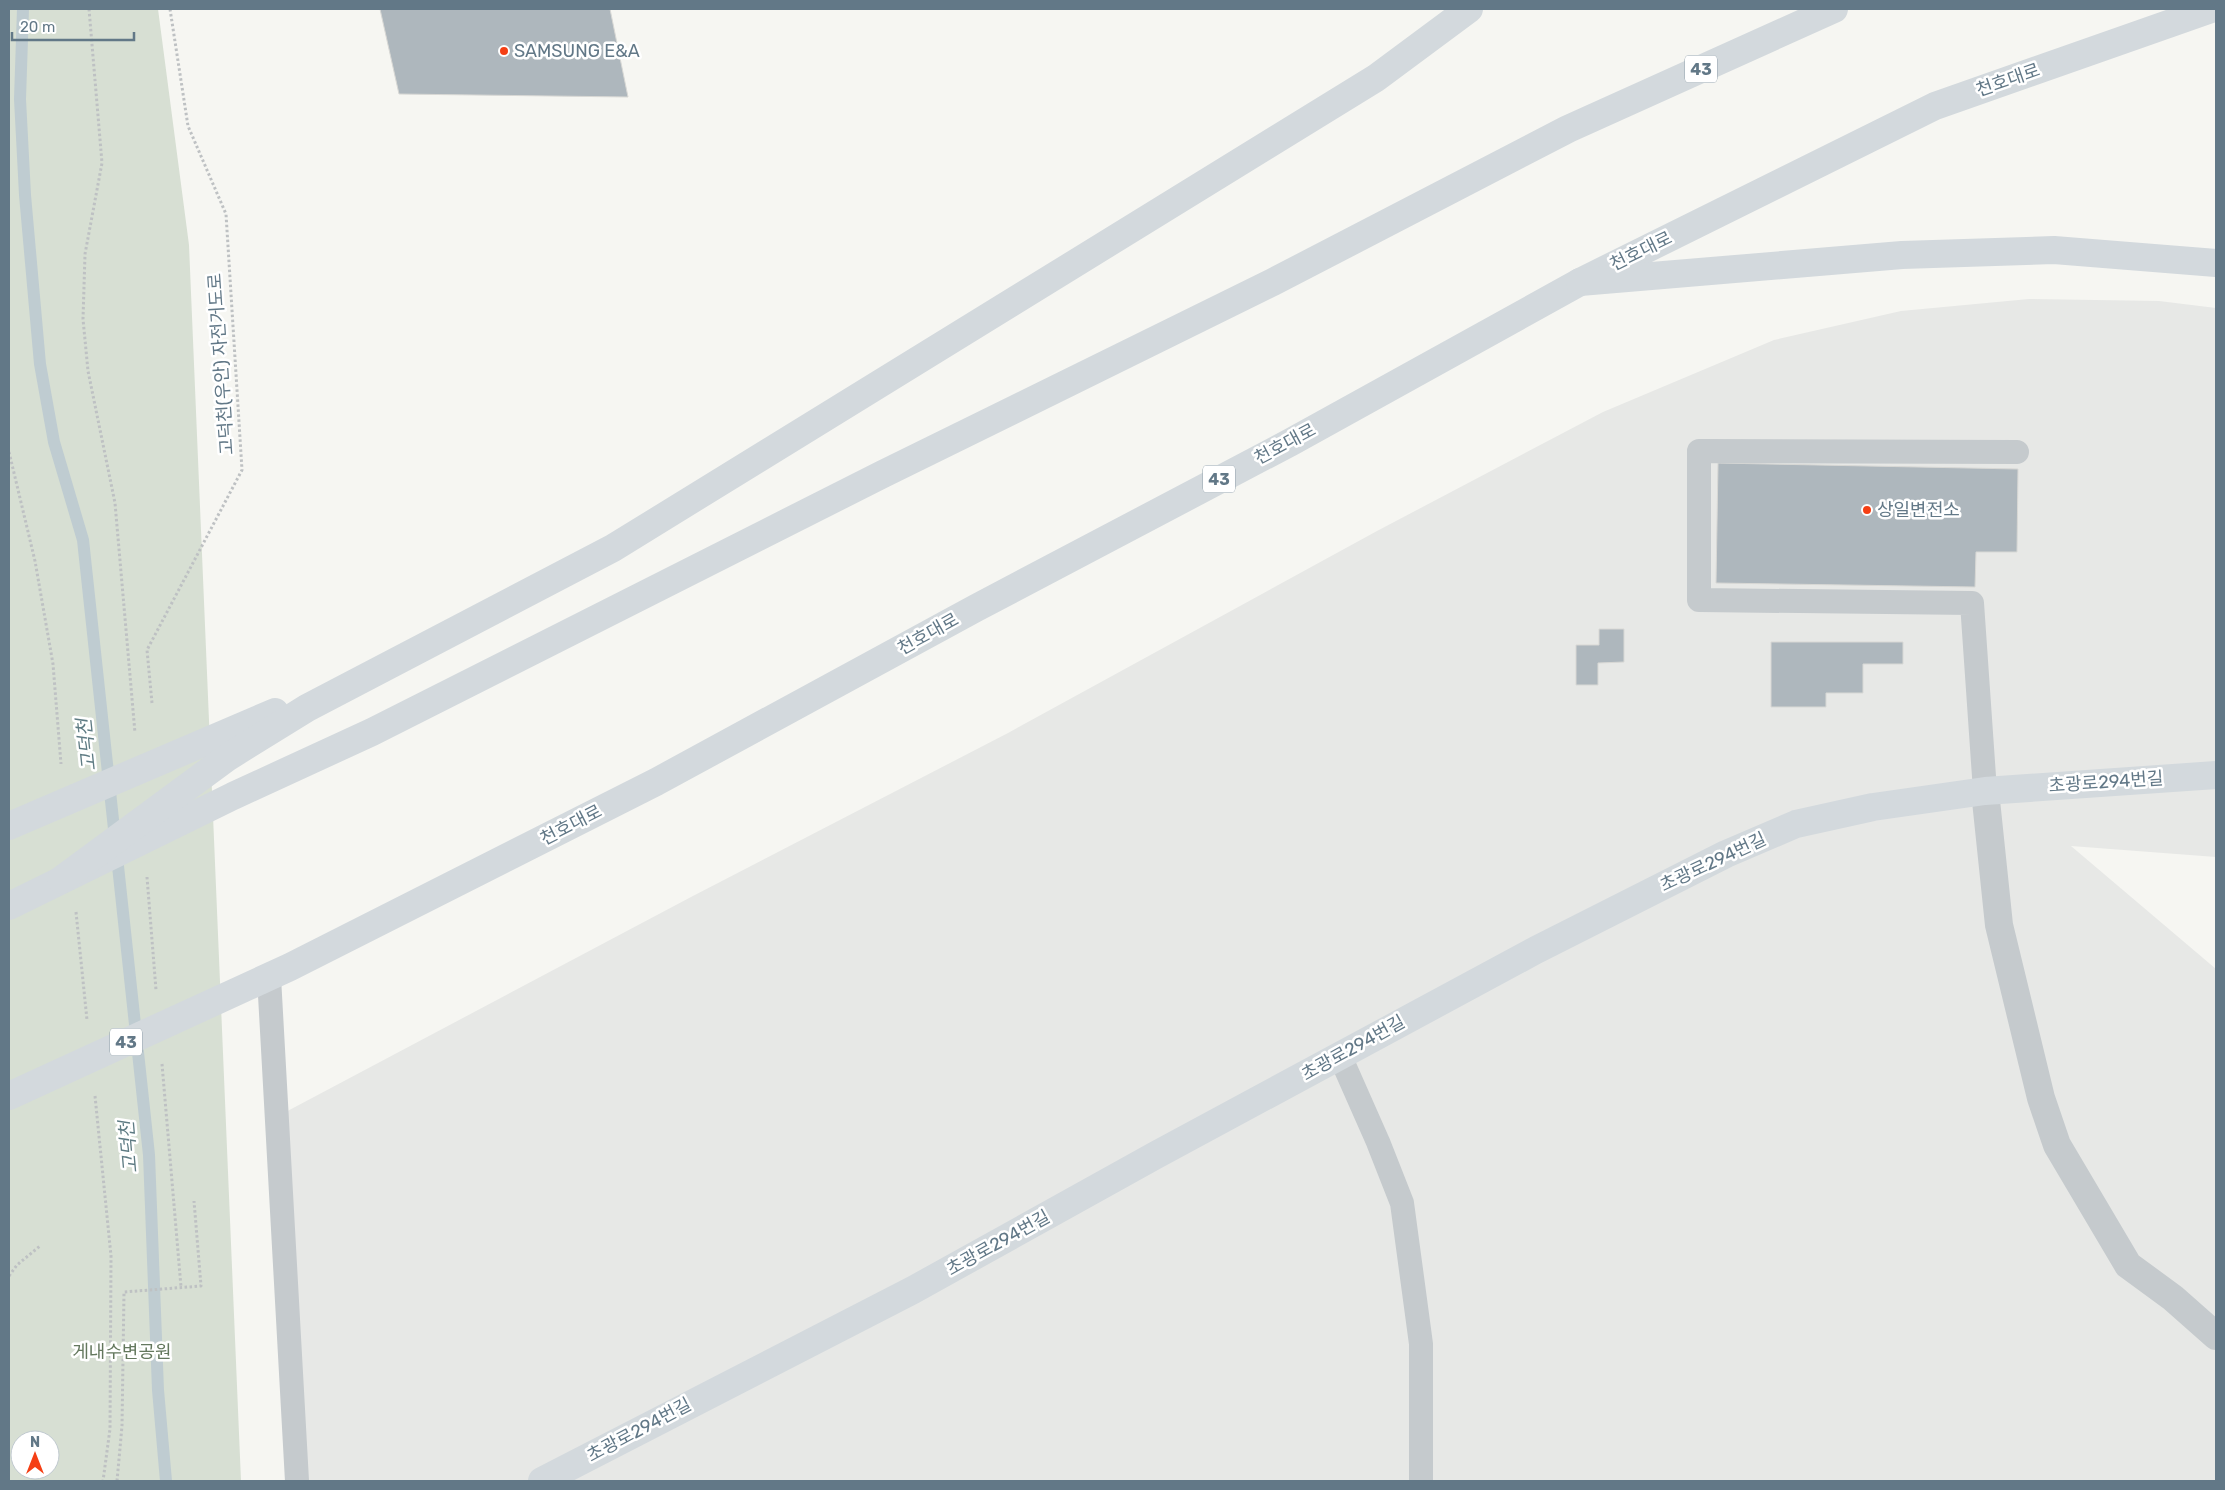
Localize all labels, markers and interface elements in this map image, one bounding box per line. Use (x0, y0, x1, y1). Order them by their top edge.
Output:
scale bar (12, 10, 135, 42)
text: 20 m (20, 18, 55, 36)
place label: SAMSUNG E&A (514, 40, 640, 62)
marker: SAMSUNG E&A (498, 45, 510, 57)
road number: 43 (1685, 56, 1717, 82)
street label: 천호대로 (1973, 59, 2043, 101)
street label: 천호대로 (1606, 227, 1676, 275)
street label: 고덕천(우안) 자전거도로 (204, 272, 238, 456)
street label: 천호대로 (1251, 419, 1319, 469)
road number: 43 (1203, 466, 1235, 492)
place label: 상일변전소 (1877, 499, 1960, 521)
marker: 상일변전소 (1861, 504, 1873, 516)
street label: 천호대로 (894, 608, 962, 660)
water label: 고덕천 (72, 716, 101, 772)
street label: 초광로294번길 (2048, 767, 2164, 797)
street label: 천호대로 (536, 800, 606, 850)
street label: 초광로294번길 (1656, 828, 1770, 896)
street label: 초광로294번길 (1297, 1011, 1409, 1085)
road number: 43 (110, 1028, 142, 1056)
water label: 고덕천 (115, 1118, 142, 1174)
street label: 초광로294번길 (942, 1206, 1054, 1280)
park label: 게내수변공원 (72, 1341, 172, 1363)
street label: 초광로294번길 (583, 1393, 695, 1467)
north arrow (10, 1430, 60, 1480)
text: N (30, 1434, 40, 1451)

